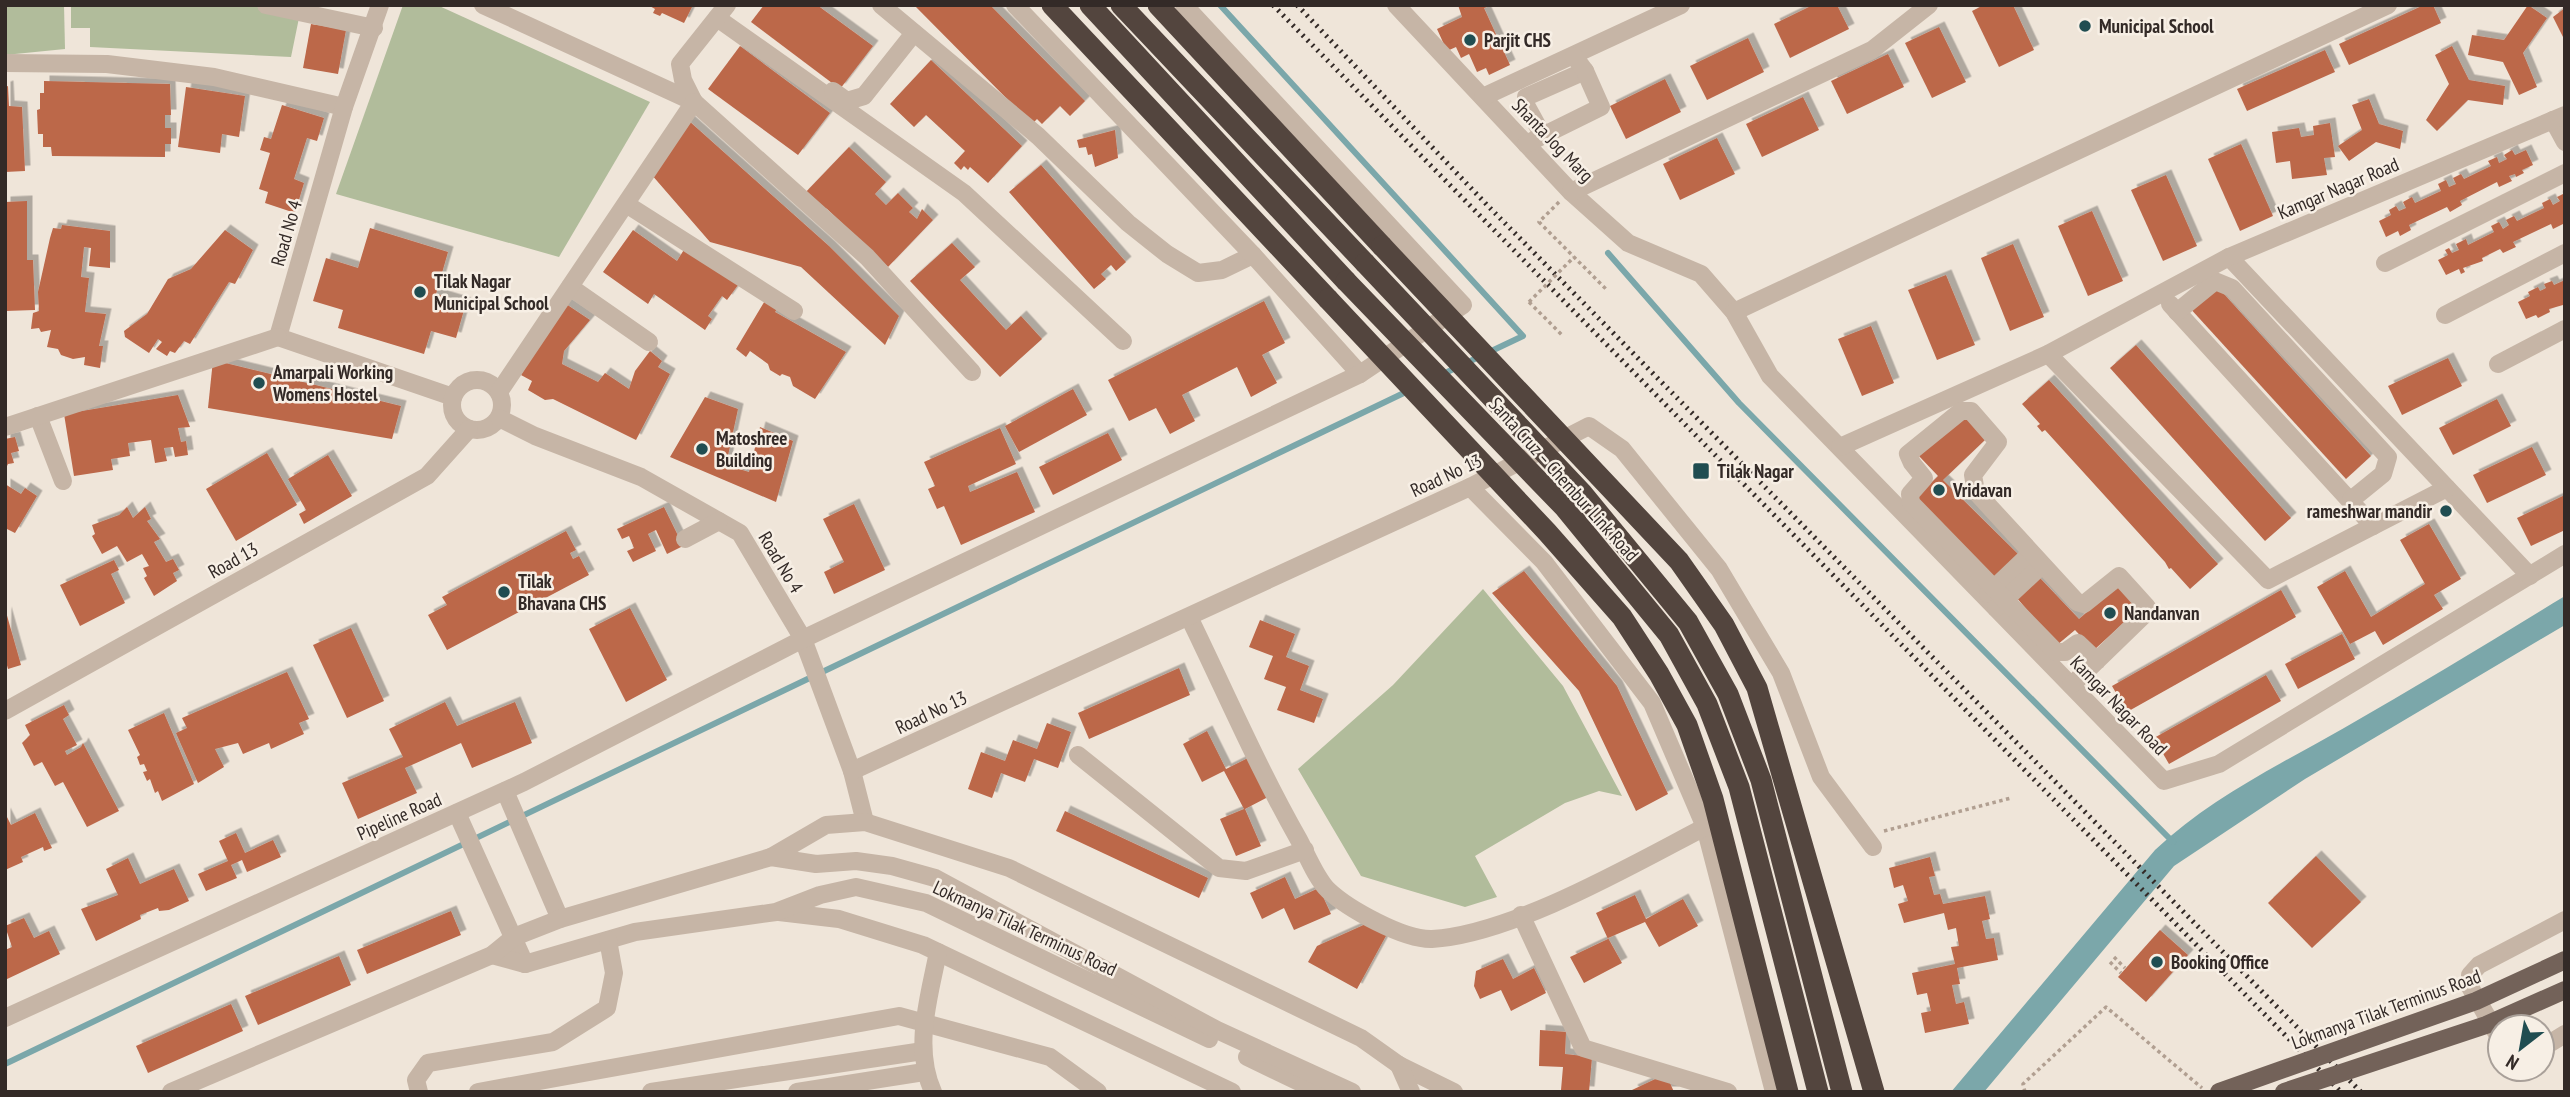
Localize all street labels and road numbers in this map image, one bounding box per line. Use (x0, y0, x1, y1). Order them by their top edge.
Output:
street label: Shanta Jog Marg (1507, 93, 1599, 187)
street label: Kamgar Nagar Road (2274, 152, 2402, 224)
street label: Road No 4 (265, 197, 307, 269)
street label: Santa Cruz – Chembur Link Road (1484, 392, 1644, 566)
street label: Road No 13 (1406, 448, 1486, 502)
street label: Road No 4 (753, 527, 809, 597)
street label: Road 13 (204, 537, 262, 583)
street label: Kamgar Nagar Road (2065, 650, 2173, 760)
street label: Road No 13 (891, 685, 971, 739)
street label: Pipeline Road (353, 787, 445, 845)
street label: Lokmanya Tilak Terminus Road (929, 875, 1121, 981)
street label: Lokmanya Tilak Terminus Road (2288, 964, 2484, 1054)

